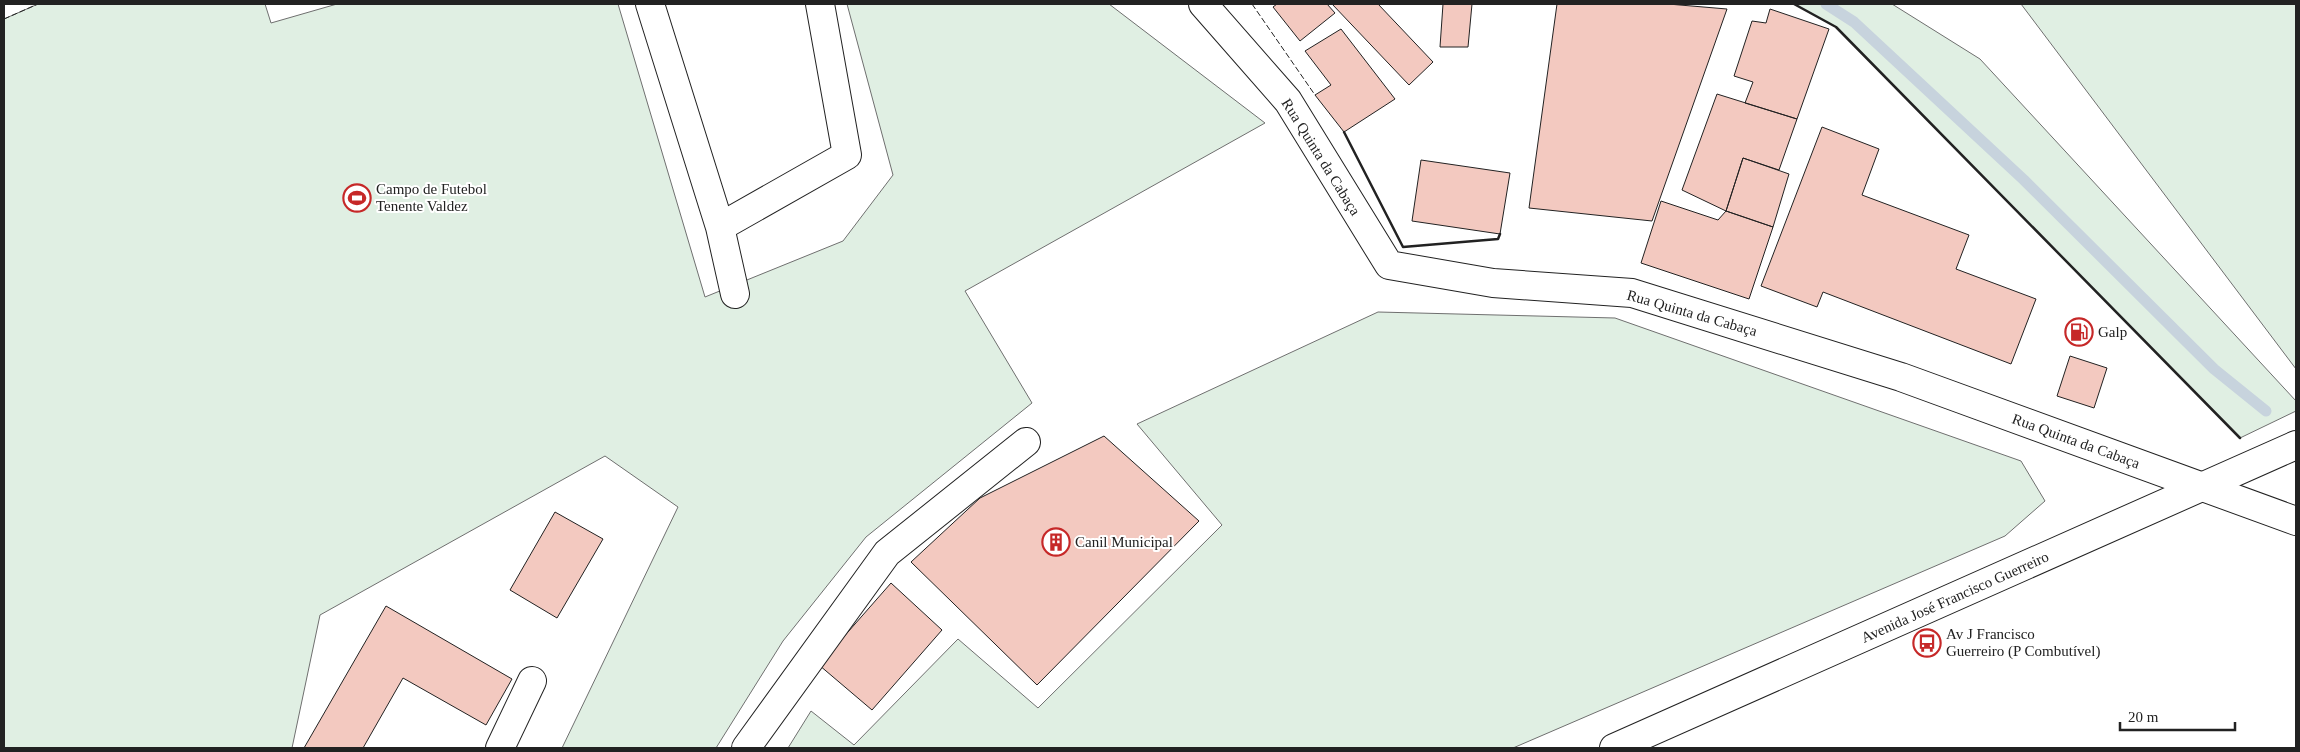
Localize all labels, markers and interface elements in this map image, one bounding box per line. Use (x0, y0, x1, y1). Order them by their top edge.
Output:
street label: Rua Quinta da Cabaça (1279, 96, 1364, 219)
place label: Campo de Futebol Tenente Valdez (376, 181, 487, 214)
sports icon: Campo de Futebol Tenente Valdez (342, 183, 372, 213)
street label: Rua Quinta da Cabaça (1625, 287, 1759, 339)
fuel station icon: Galp (2064, 317, 2094, 347)
place label: Galp (2098, 324, 2127, 340)
street label: Rua Quinta da Cabaça (2010, 410, 2142, 472)
building icon: Canil Municipal (1041, 527, 1071, 557)
place label: Canil Municipal (1075, 534, 1173, 550)
street label: Avenida José Francisco Guerreiro (1859, 548, 2051, 646)
place label: Av J Francisco Guerreiro (P Combutível) (1946, 626, 2100, 660)
bus stop icon: Av J Francisco Guerreiro (P Combutível) (1912, 628, 1942, 658)
scale bar (2120, 700, 2235, 732)
text: 20 m (2128, 709, 2159, 725)

